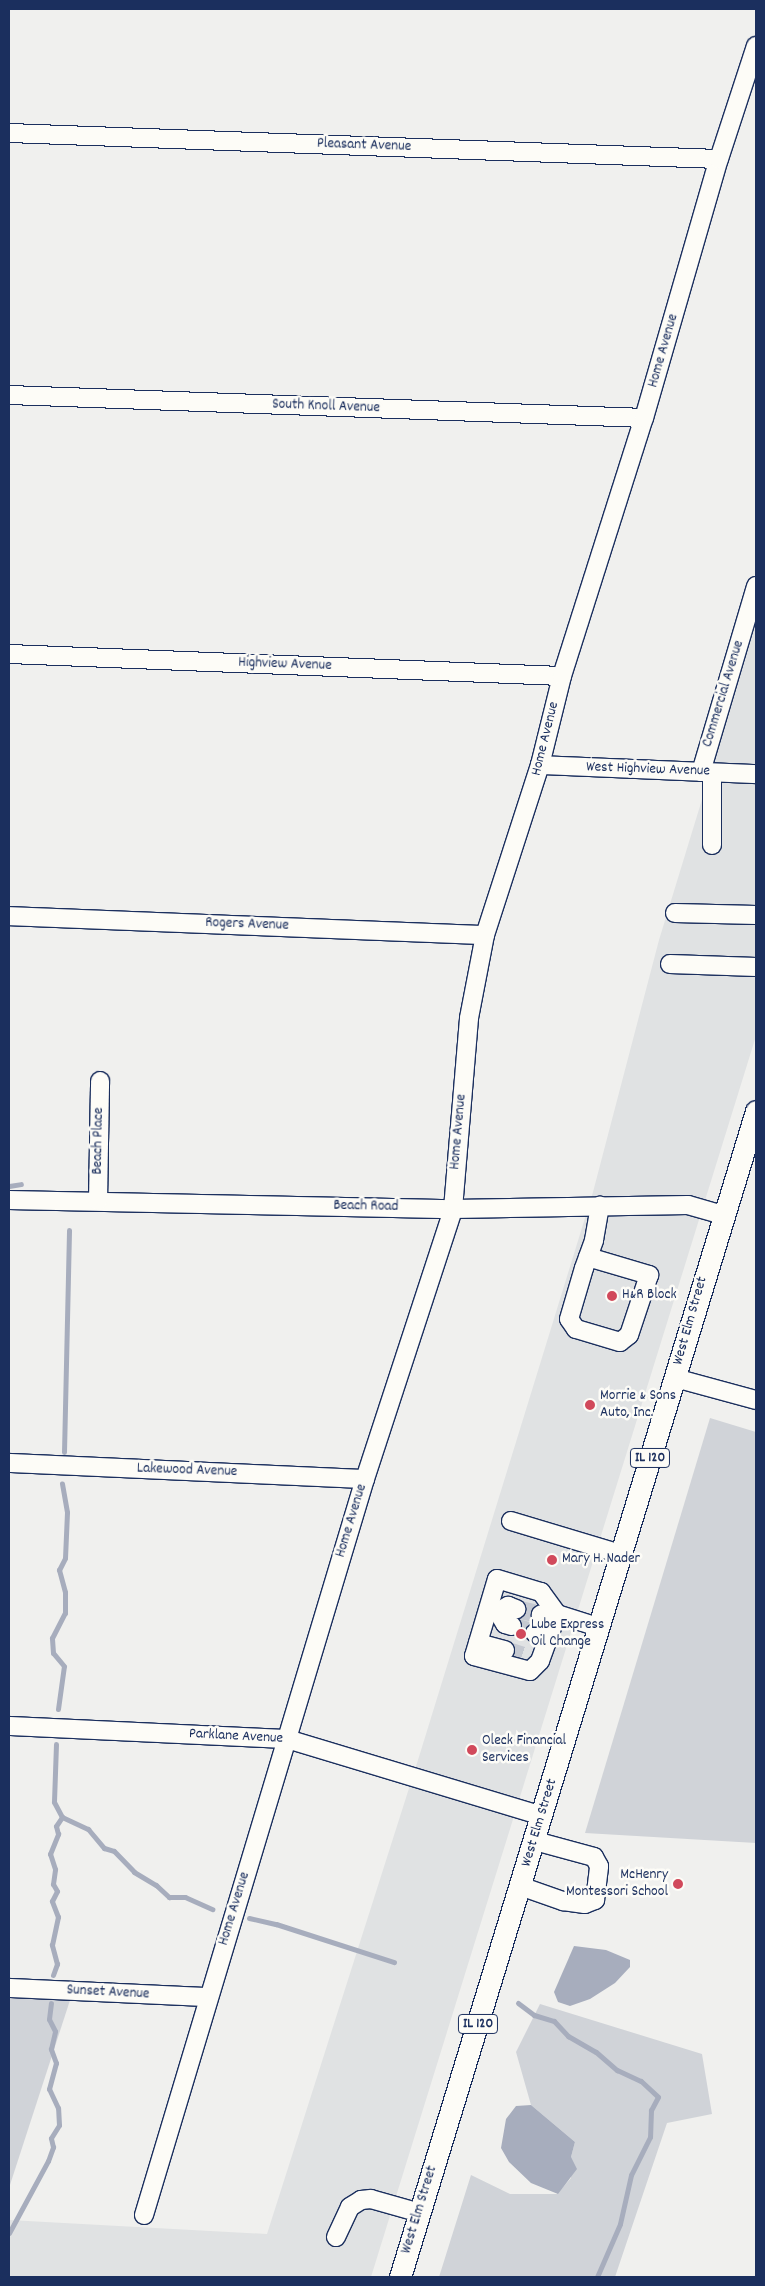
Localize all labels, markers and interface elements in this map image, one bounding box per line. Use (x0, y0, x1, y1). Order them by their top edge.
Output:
street label: Pleasant Avenue (317, 135, 411, 157)
street label: Home Avenue (645, 312, 683, 390)
street label: South Knoll Avenue (272, 396, 380, 418)
street label: Commercial Avenue (699, 638, 749, 750)
street label: Highview Avenue (238, 654, 332, 676)
street label: Home Avenue (528, 700, 564, 778)
street label: West Highview Avenue (586, 759, 710, 781)
street label: Rogers Avenue (205, 915, 289, 935)
street label: Home Avenue (447, 1093, 471, 1171)
street label: Beach Place (89, 1107, 109, 1175)
street label: Beach Road (333, 1197, 399, 1217)
street label: West Elm Street (670, 1275, 712, 1367)
place label: H&R Block (622, 1287, 677, 1305)
marker: H&R Block (606, 1290, 618, 1302)
place label: Morrie & Sons Auto, Inc. (600, 1387, 676, 1422)
marker: Morrie & Sons Auto, Inc. (584, 1399, 596, 1411)
road number: IL 120 (629, 1446, 671, 1470)
street label: Lakewood Avenue (136, 1460, 238, 1482)
street label: Home Avenue (332, 1482, 372, 1560)
place label: Mary H. Nader (562, 1551, 640, 1569)
marker: Mary H. Nader (546, 1554, 558, 1566)
place label: Lube Express Oil Change (531, 1616, 604, 1651)
marker: Lube Express Oil Change (515, 1628, 527, 1640)
street label: Parklane Avenue (189, 1726, 283, 1748)
place label: Oleck Financial Services (482, 1732, 566, 1767)
marker: Oleck Financial Services (466, 1744, 478, 1756)
street label: West Elm Street (518, 1777, 562, 1869)
place label: McHenry Montessori School (566, 1866, 668, 1901)
street label: Home Avenue (215, 1870, 255, 1948)
marker: McHenry Montessori School (672, 1878, 684, 1890)
street label: Sunset Avenue (66, 1982, 150, 2004)
road number: IL 120 (457, 2012, 499, 2036)
street label: West Elm Street (398, 2164, 442, 2256)

